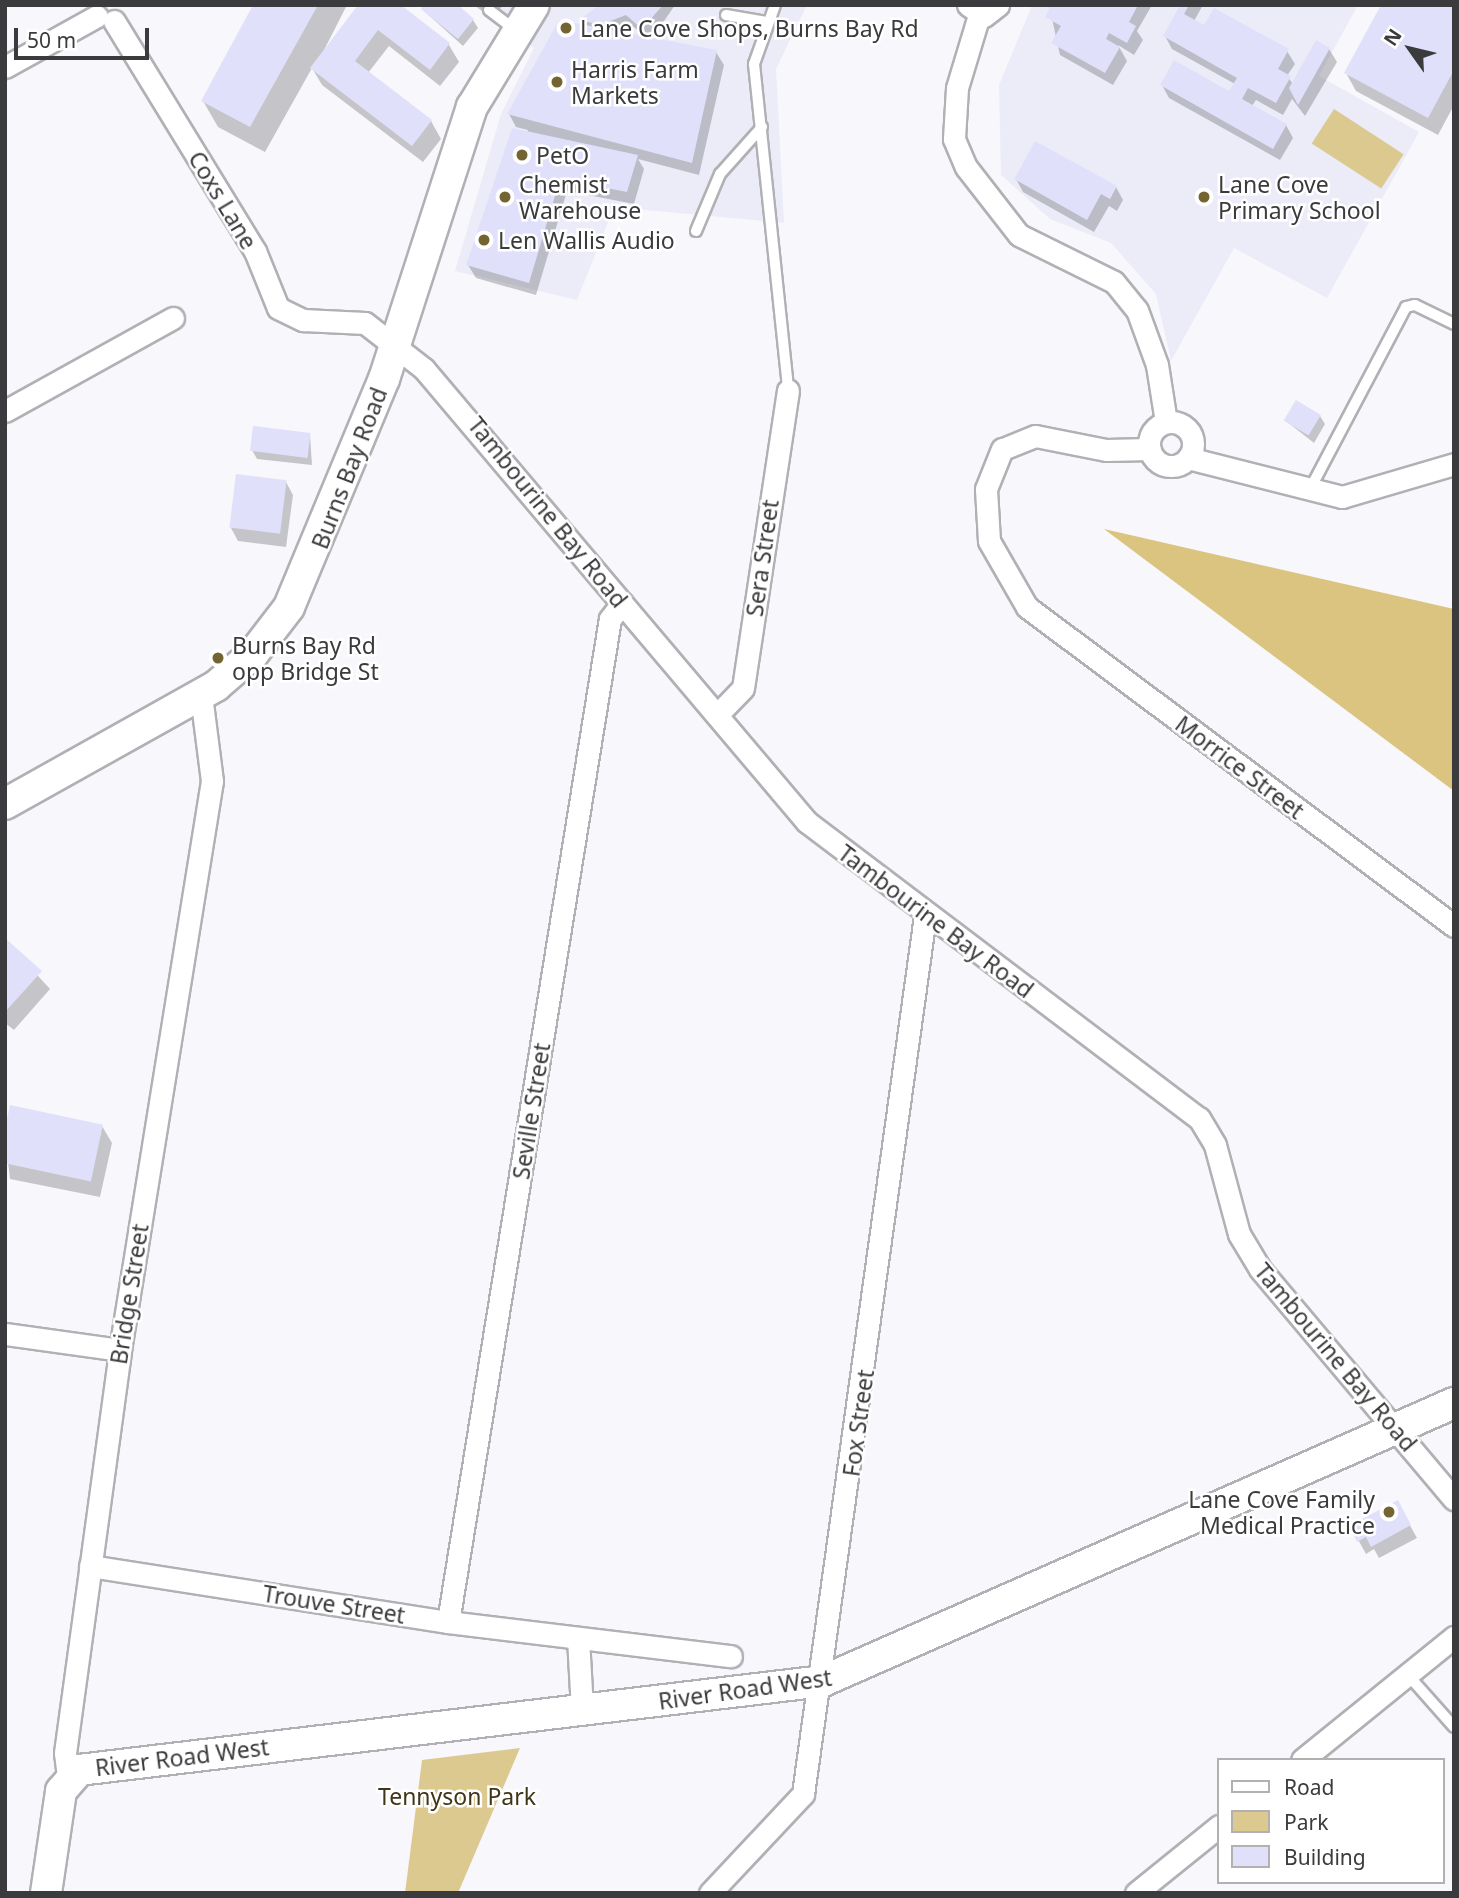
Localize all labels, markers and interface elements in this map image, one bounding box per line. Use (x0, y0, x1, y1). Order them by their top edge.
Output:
scale bar (18, 14, 152, 58)
place label: Lane Cove Shops, Burns Bay Rd (580, 14, 919, 42)
north arrow (1375, 14, 1445, 84)
marker: Lane Cove Shops, Burns Bay Rd (558, 20, 574, 36)
text: N (1377, 24, 1408, 51)
text: 50 m (27, 26, 76, 54)
place label: Harris Farm Markets (571, 55, 699, 109)
marker: Harris Farm Markets (549, 74, 565, 90)
place label: PetO (536, 141, 589, 169)
street label: Coxs Lane (183, 146, 263, 254)
marker: PetO (514, 147, 530, 163)
place label: Chemist Warehouse (519, 170, 641, 224)
place label: Lane Cove Primary School (1218, 170, 1381, 224)
marker: Chemist Warehouse (497, 189, 513, 205)
marker: Lane Cove Primary School (1196, 189, 1212, 205)
place label: Len Wallis Audio (498, 226, 675, 254)
marker: Len Wallis Audio (476, 232, 492, 248)
street label: Burns Bay Road (306, 383, 392, 553)
street label: Tambourine Bay Road (463, 411, 633, 613)
street label: Sera Street (740, 498, 784, 618)
place label: Burns Bay Rd opp Bridge St (232, 631, 379, 685)
marker: Burns Bay Rd opp Bridge St (210, 650, 226, 666)
street label: Morrice Street (1170, 710, 1310, 824)
street label: Tambourine Bay Road (833, 839, 1039, 1003)
street label: Seville Street (507, 1041, 555, 1181)
street label: Bridge Street (104, 1222, 154, 1366)
street label: Tambourine Bay Road (1249, 1257, 1423, 1457)
street label: Fox Street (837, 1368, 879, 1478)
place label: Lane Cove Family Medical Practice (1188, 1485, 1375, 1539)
marker: Lane Cove Family Medical Practice (1381, 1504, 1397, 1520)
street label: Trouve Street (261, 1579, 407, 1629)
street label: River Road West (657, 1663, 833, 1715)
street label: River Road West (94, 1733, 270, 1781)
legend (1218, 1758, 1445, 1884)
text: Road (1284, 1773, 1334, 1801)
park label: Tennyson Park (378, 1782, 536, 1810)
text: Park (1284, 1808, 1328, 1836)
text: Building (1284, 1843, 1366, 1871)

